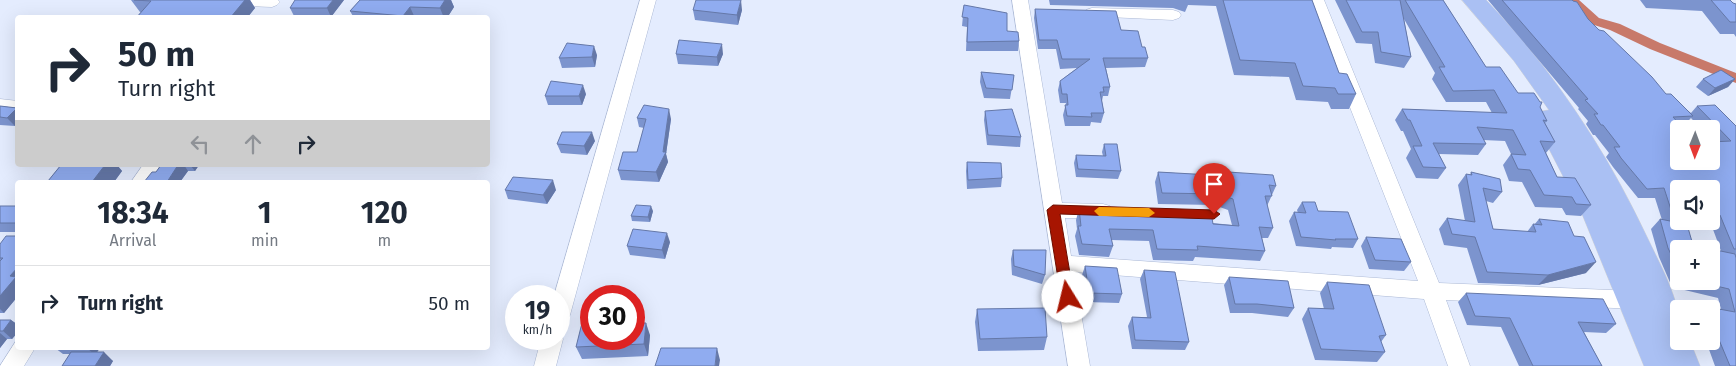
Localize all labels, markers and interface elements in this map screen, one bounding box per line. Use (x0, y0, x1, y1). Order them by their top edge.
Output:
text: 50 m (118, 33, 195, 75)
icon: right (35, 35, 100, 100)
text: Turn right (118, 75, 215, 102)
north arrow (1670, 120, 1720, 170)
map controls (1670, 120, 1720, 350)
icon: left (186, 130, 214, 158)
icon: ahead (239, 130, 267, 158)
icon: right (292, 130, 320, 158)
pin (1193, 163, 1235, 214)
icon: arrive (1200, 170, 1228, 198)
button: sound (1670, 180, 1720, 230)
text: 18:34 (97, 195, 169, 231)
text: 1 (258, 195, 272, 231)
text: 120 (361, 195, 408, 231)
text: Arrival (110, 231, 156, 250)
text: min (251, 231, 279, 250)
text: m (377, 231, 391, 250)
button: + (1670, 240, 1720, 290)
position arrow (1041, 270, 1093, 322)
speed limit sign: 30 (580, 285, 645, 350)
icon: right (35, 289, 63, 317)
text: Turn right (78, 292, 163, 315)
text: 50 m (429, 292, 470, 315)
text: 19 (525, 296, 550, 326)
button: − (1670, 300, 1720, 350)
text: km/h (523, 323, 552, 337)

